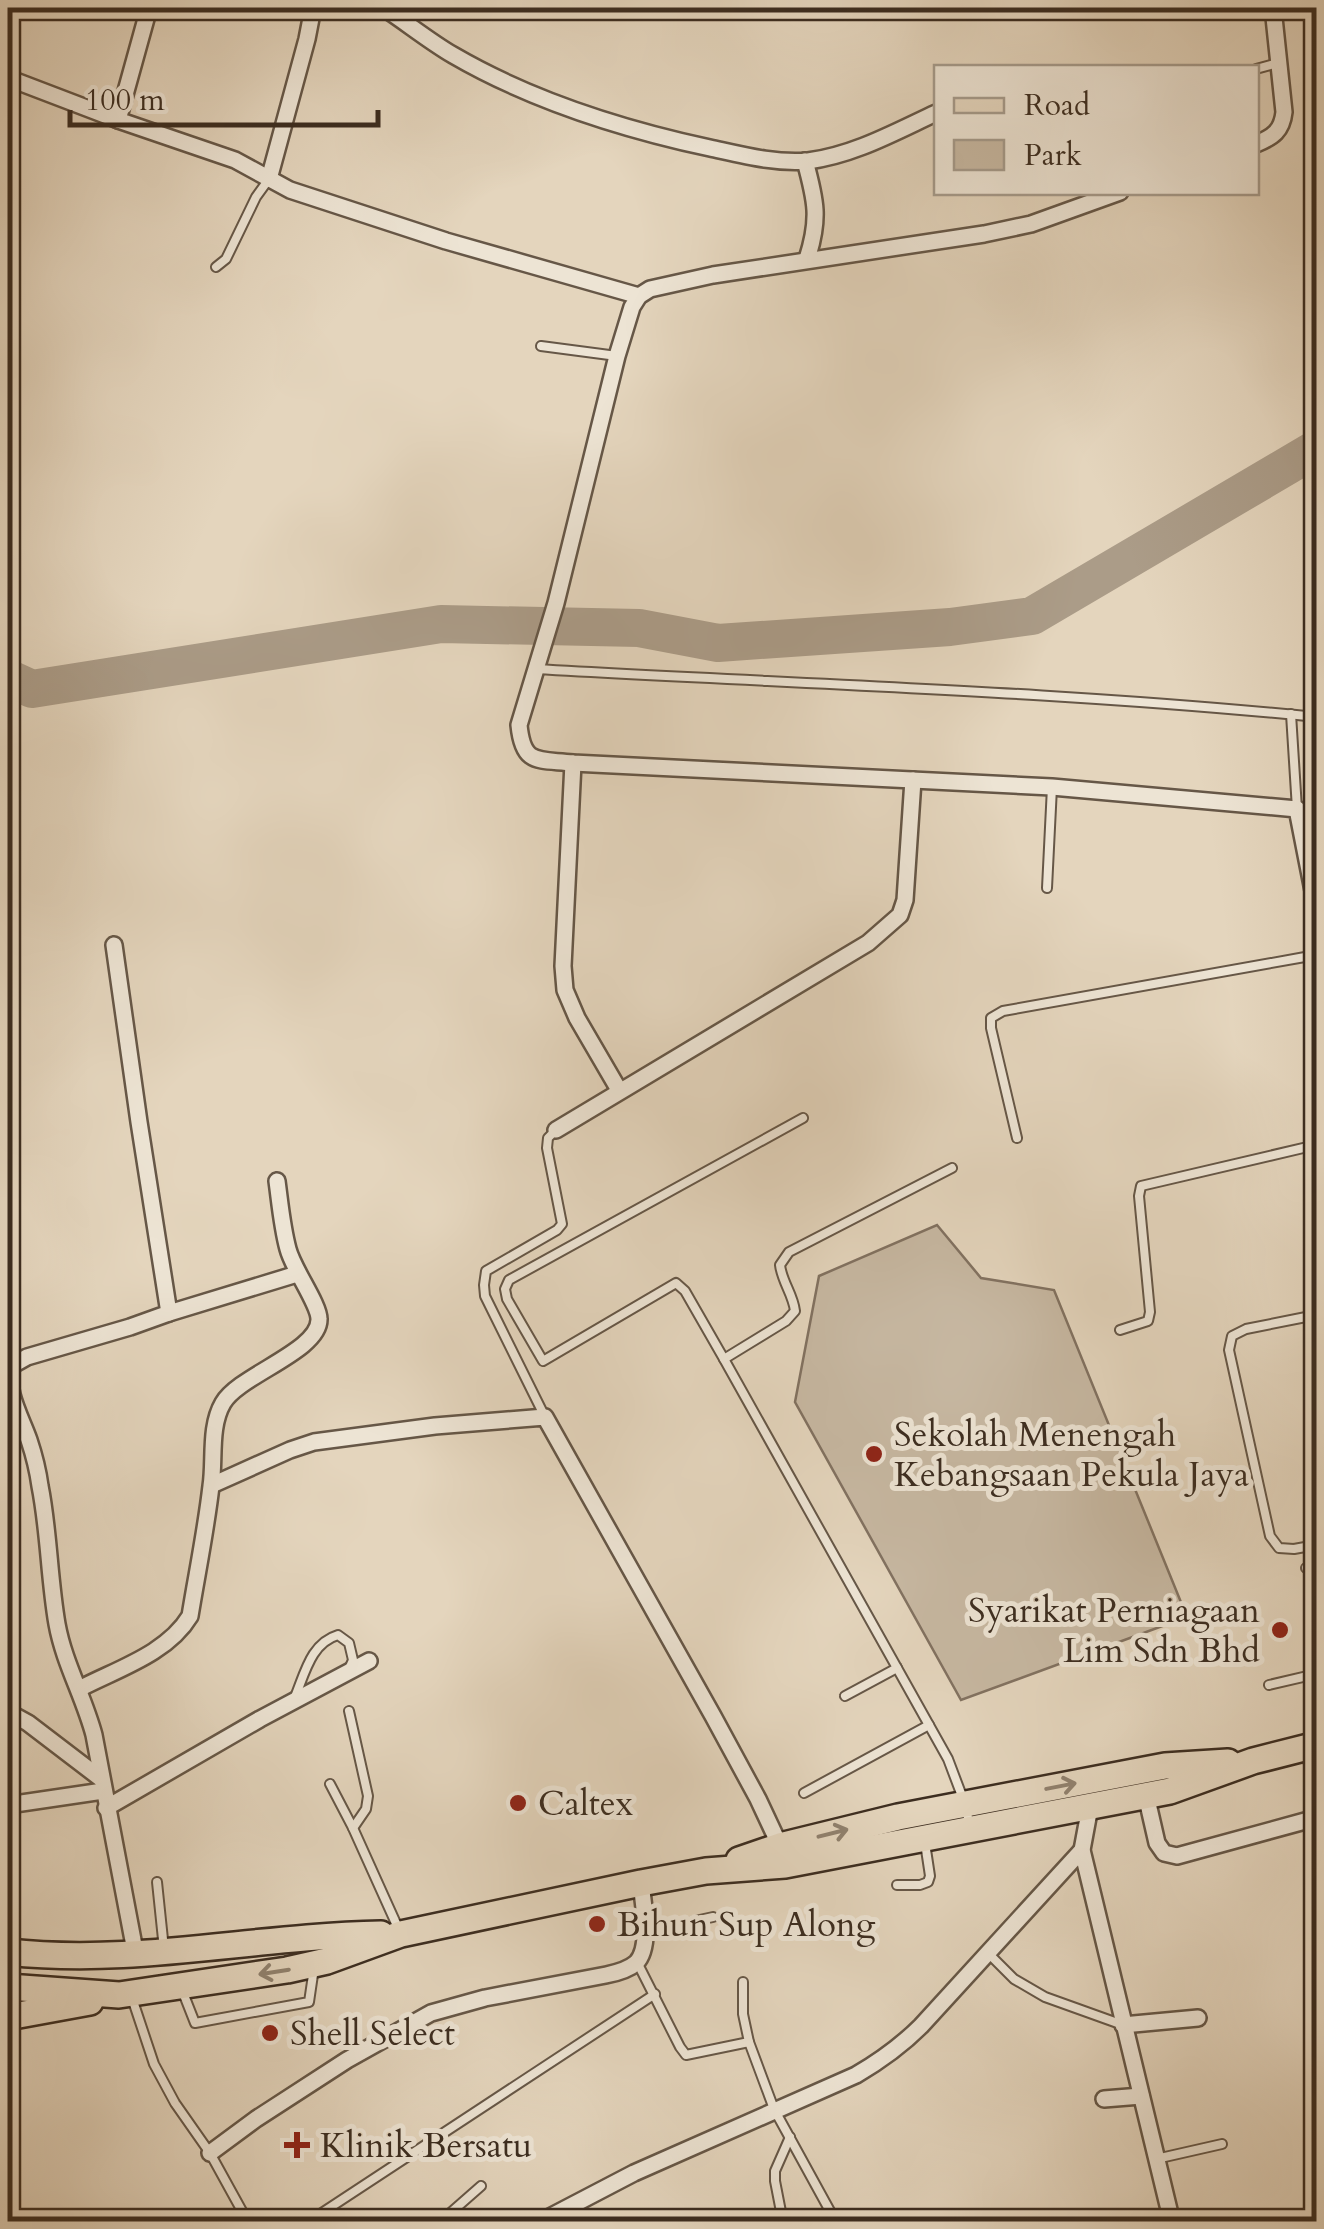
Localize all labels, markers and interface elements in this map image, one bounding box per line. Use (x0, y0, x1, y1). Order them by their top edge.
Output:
scale bar (70, 65, 378, 127)
legend (934, 65, 1259, 195)
text: 100 m (85, 80, 165, 121)
text: Road (1024, 85, 1090, 126)
text: Park (1024, 135, 1082, 176)
place label: Sekolah Menengah Kebangsaan Pekula Jaya (894, 1411, 1249, 1499)
marker: Sekolah Menengah Kebangsaan Pekula Jaya (863, 1443, 885, 1465)
place label: Syarikat Perniagaan Lim Sdn Bhd (968, 1587, 1260, 1675)
marker: Syarikat Perniagaan Lim Sdn Bhd (1269, 1619, 1291, 1641)
one-way arrow (1044, 1775, 1076, 1794)
place label: Caltex (538, 1780, 633, 1828)
marker: Caltex (507, 1792, 529, 1814)
one-way arrow (816, 1823, 848, 1841)
place label: Bihun Sup Along (617, 1901, 876, 1949)
marker: Bihun Sup Along (586, 1913, 608, 1935)
one-way arrow (258, 1963, 291, 1981)
place label: Shell Select (290, 2010, 455, 2058)
marker: Shell Select (259, 2022, 281, 2044)
place label: Klinik Bersatu (320, 2122, 532, 2170)
marker: Klinik Bersatu (284, 2132, 310, 2158)

